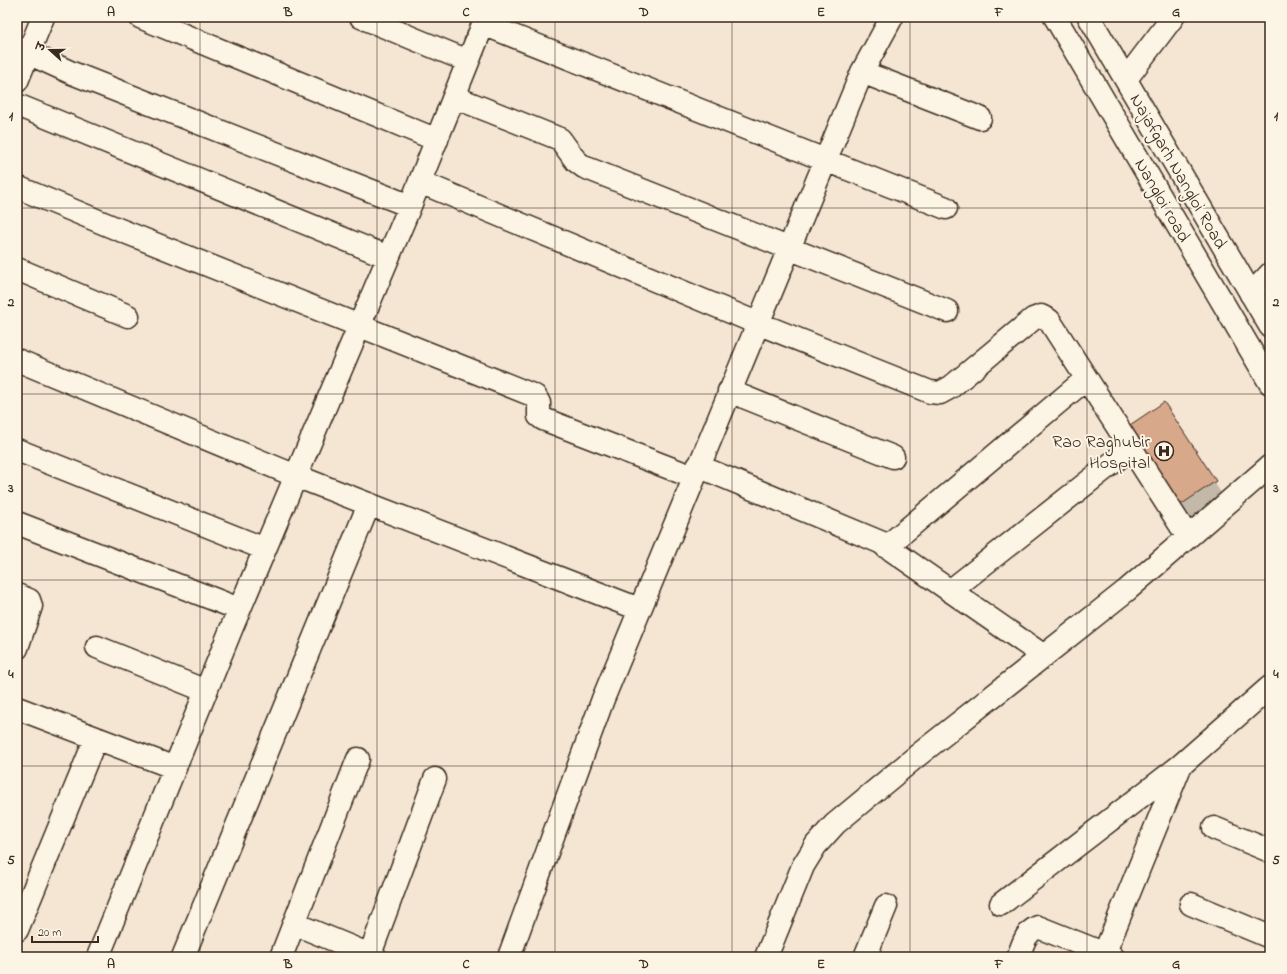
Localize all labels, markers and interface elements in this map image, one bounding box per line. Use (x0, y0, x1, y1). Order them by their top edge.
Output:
text: A (107, 3, 115, 22)
text: B (283, 3, 293, 22)
text: C (462, 3, 470, 22)
text: D (638, 3, 649, 22)
text: E (817, 3, 825, 22)
text: F (994, 3, 1004, 22)
text: G (1172, 3, 1180, 22)
north arrow (30, 30, 70, 70)
text: उ (32, 39, 51, 54)
street label: Najafgarh Nangloi Road (1121, 89, 1232, 255)
text: 1 (9, 107, 14, 126)
text: 1 (1274, 107, 1279, 126)
street label: Nangloi road (1126, 154, 1196, 248)
text: 2 (7, 293, 15, 312)
text: 2 (1272, 293, 1280, 312)
place label: Rao Raghubir Hospital (1052, 430, 1150, 477)
hospital icon: Rao Raghubir Hospital (1153, 440, 1175, 462)
text: 3 (7, 479, 14, 498)
text: 3 (1272, 479, 1279, 498)
text: 4 (7, 665, 14, 684)
text: 4 (1272, 665, 1279, 684)
text: 5 (7, 851, 15, 870)
text: 5 (1272, 851, 1280, 870)
scale bar (32, 918, 98, 944)
text: 20 m (38, 924, 61, 942)
text: A (107, 955, 115, 974)
text: B (283, 955, 293, 974)
text: C (462, 955, 470, 974)
text: D (638, 955, 649, 974)
text: E (817, 955, 825, 974)
text: F (994, 955, 1004, 974)
text: G (1172, 955, 1180, 974)

